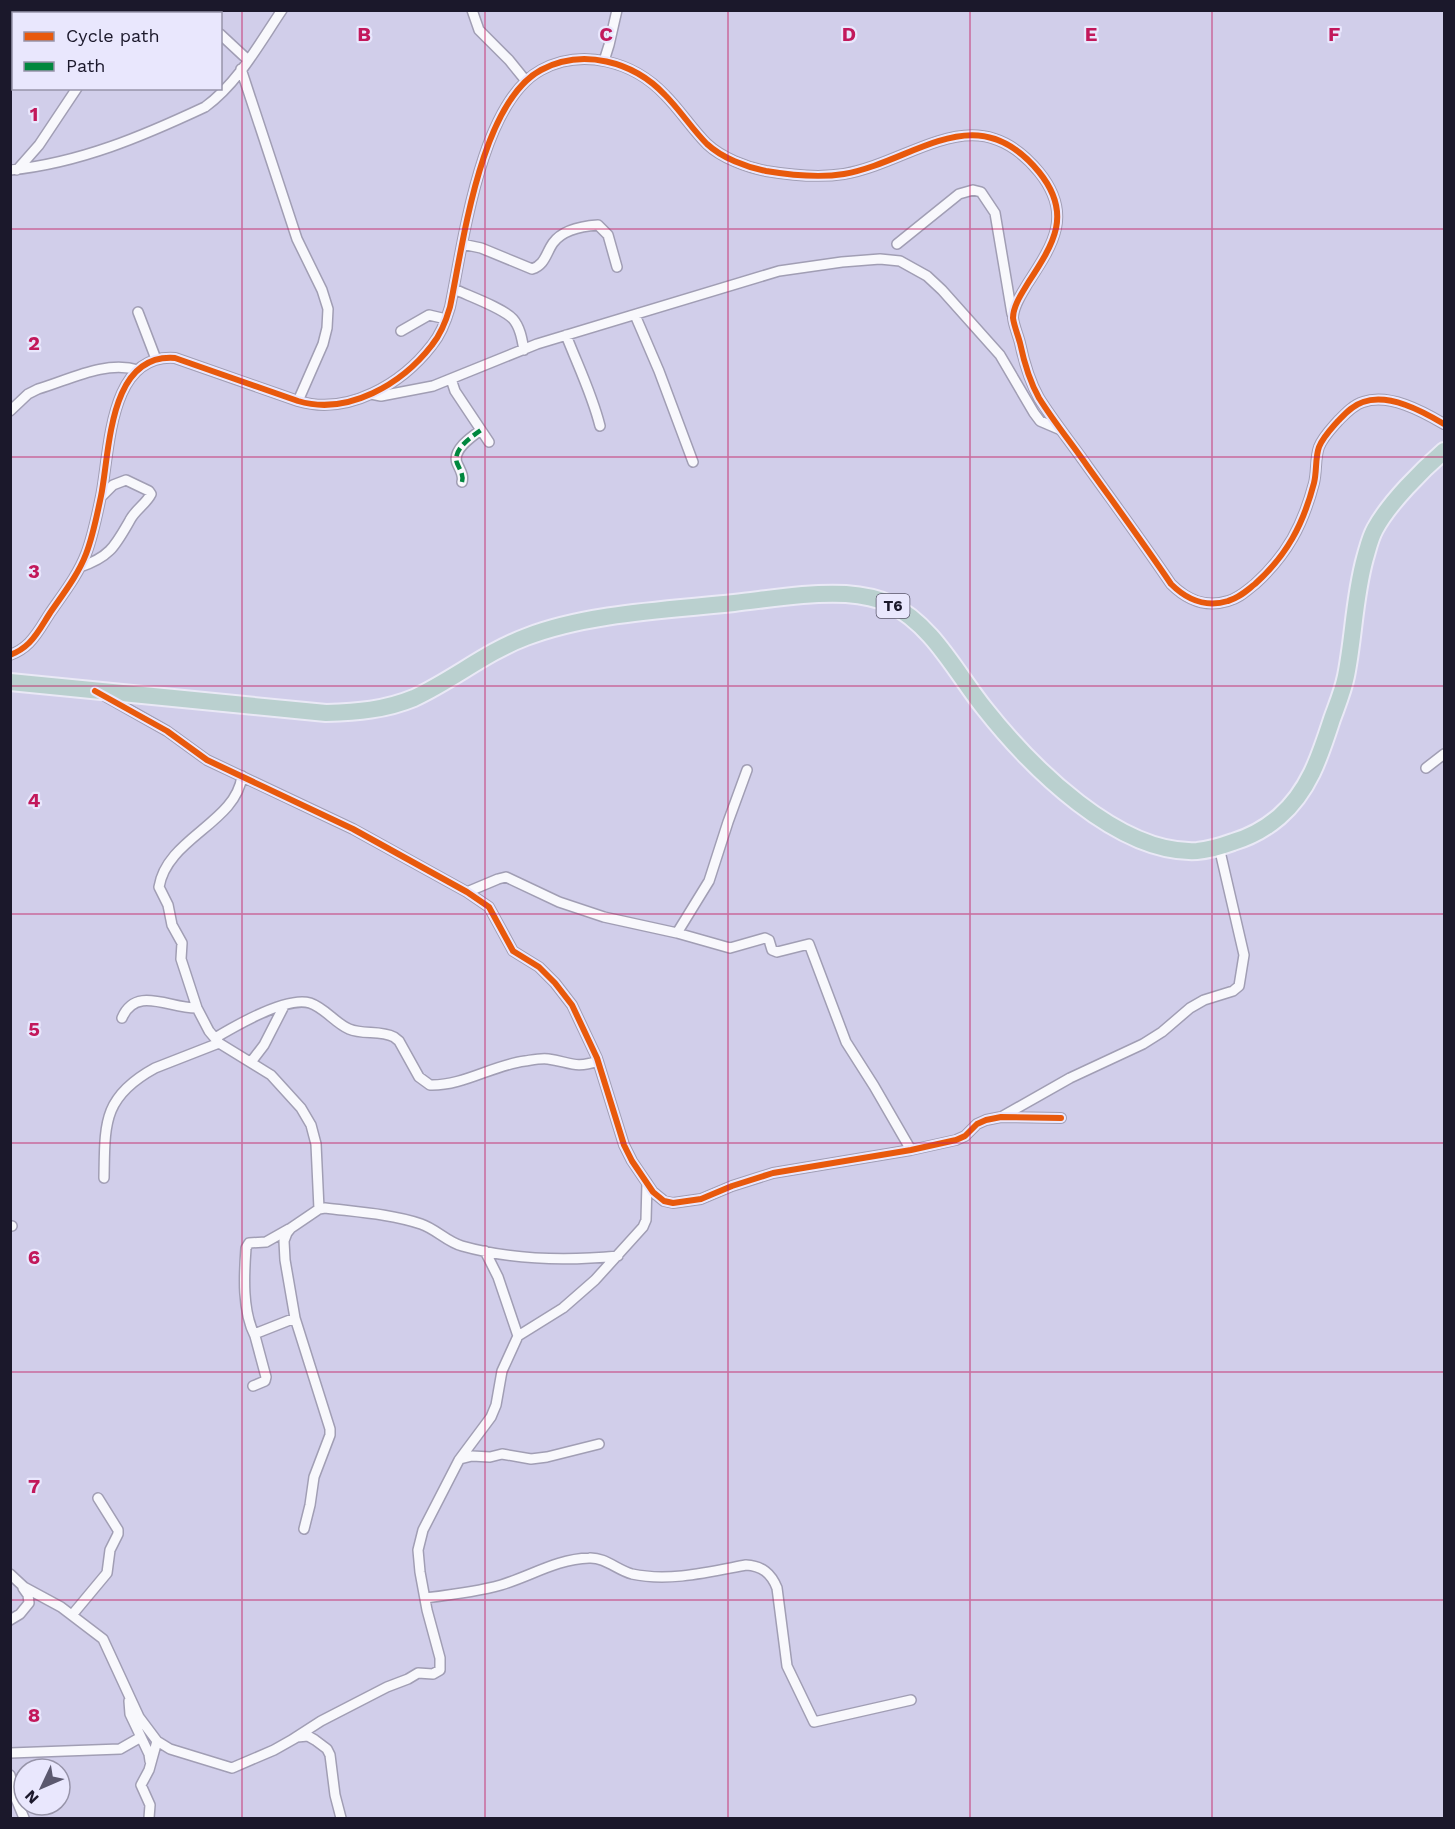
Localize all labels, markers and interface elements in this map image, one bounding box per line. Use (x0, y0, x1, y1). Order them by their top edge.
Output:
legend (12, 12, 222, 90)
text: B (357, 22, 371, 46)
text: C (599, 22, 613, 46)
text: D (842, 22, 856, 46)
text: E (1085, 22, 1097, 46)
text: F (1328, 22, 1340, 46)
text: Cycle path (66, 25, 160, 46)
text: Path (66, 55, 106, 76)
text: 1 (30, 102, 38, 126)
text: 2 (28, 331, 40, 355)
text: 3 (28, 559, 40, 583)
road number: T6 (876, 594, 910, 618)
text: 4 (28, 788, 41, 812)
text: 5 (28, 1017, 40, 1041)
text: 6 (28, 1245, 40, 1269)
text: 7 (28, 1474, 40, 1498)
text: 8 (28, 1703, 40, 1727)
north arrow (12, 1757, 72, 1817)
text: N (21, 1786, 43, 1808)

